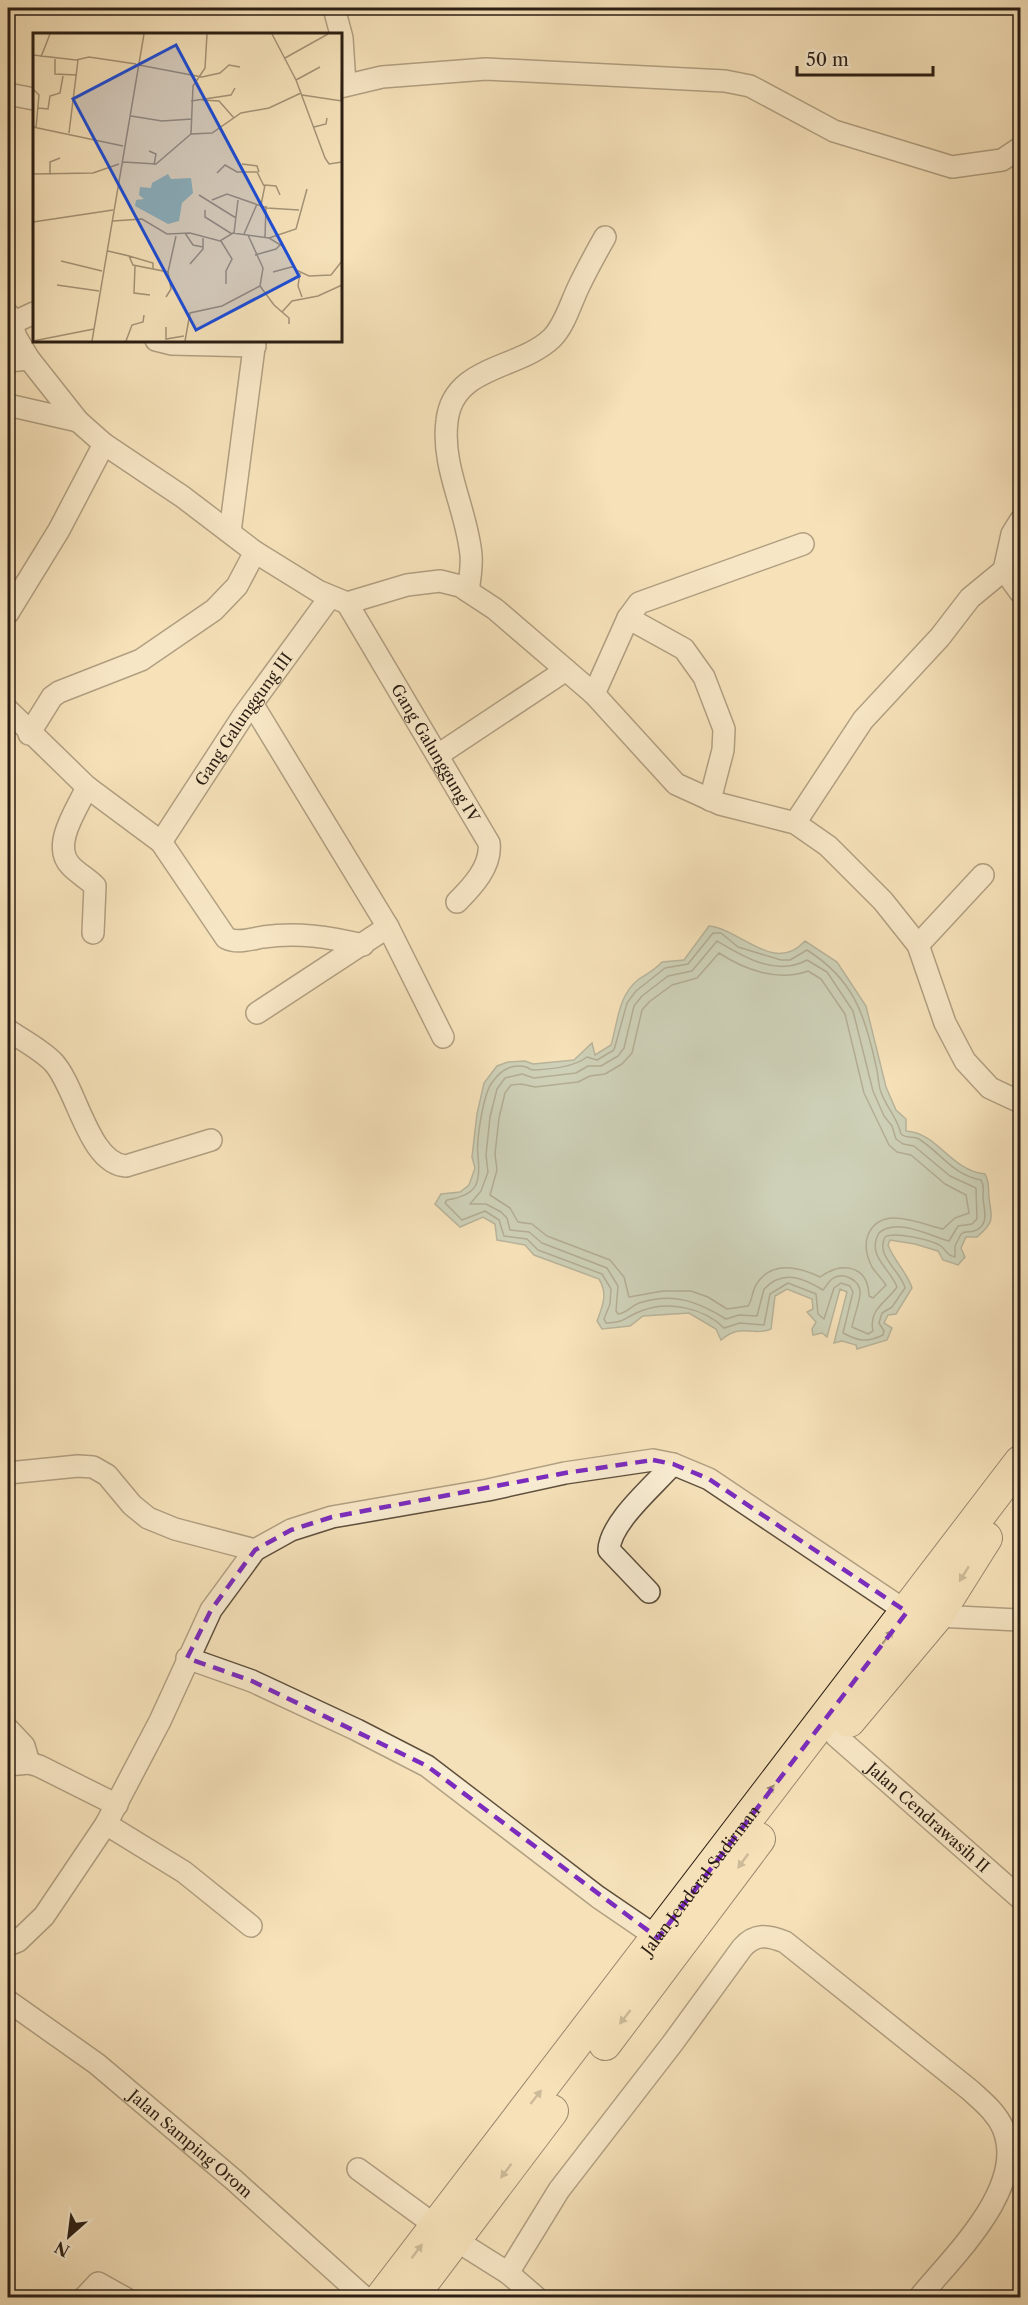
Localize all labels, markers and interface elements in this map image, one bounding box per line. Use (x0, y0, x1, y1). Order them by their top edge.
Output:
inset map (33, 33, 342, 342)
scale bar (797, 39, 934, 77)
text: 50 m (806, 49, 849, 71)
street label: Gang Galunggung III (190, 648, 296, 789)
street label: Gang Galunggung IV (387, 680, 484, 826)
one-way arrow (958, 1566, 969, 1582)
one-way arrow (881, 1629, 894, 1645)
street label: Jalan Cendrawasih II (861, 1756, 994, 1877)
one-way arrow (763, 1784, 775, 1800)
street label: Jalan Jenderal Sudirman (635, 1801, 764, 1961)
one-way arrow (737, 1853, 749, 1869)
one-way arrow (619, 2009, 632, 2025)
street label: Jalan Samping Orom (122, 2083, 257, 2202)
one-way arrow (529, 2089, 541, 2104)
one-way arrow (501, 2164, 513, 2179)
north arrow (39, 2206, 99, 2266)
text: N (51, 2237, 73, 2261)
one-way arrow (410, 2243, 423, 2259)

